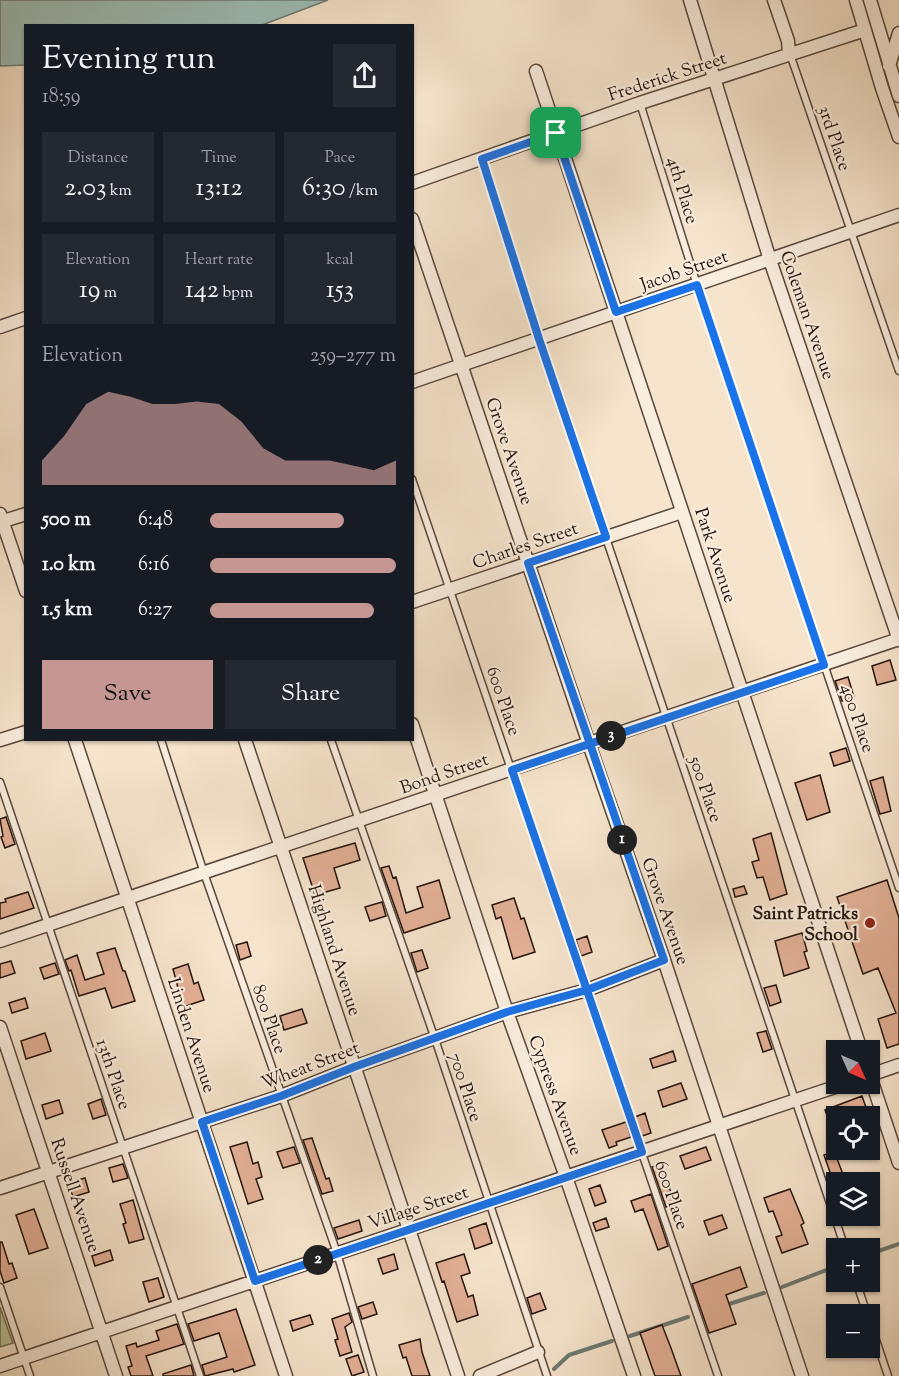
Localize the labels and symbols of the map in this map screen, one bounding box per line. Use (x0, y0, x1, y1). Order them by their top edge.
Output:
street label: Frederick Street (605, 47, 730, 109)
street label: 3rd Place (810, 102, 856, 175)
pin (530, 107, 581, 158)
street label: 4th Place (659, 154, 704, 227)
street label: Jacob Street (636, 245, 732, 299)
street label: Coleman Avenue (772, 248, 840, 384)
street label: Grove Avenue (478, 394, 539, 509)
street label: Park Avenue (687, 505, 742, 606)
street label: Charles Street (469, 517, 582, 577)
street label: 600 Place (478, 664, 526, 740)
street label: 400 Place (832, 681, 880, 757)
pin: 3 (596, 721, 626, 751)
street label: Bond Street (397, 748, 492, 802)
street label: 500 Place (680, 752, 728, 826)
pin: 1 (607, 825, 637, 855)
street label: Grove Avenue (634, 854, 695, 969)
street label: Highland Avenue (300, 882, 367, 1020)
place label: Saint Patricks School (753, 902, 859, 949)
marker: Saint Patricks School (863, 916, 877, 930)
street label: Linden Avenue (159, 975, 221, 1096)
street label: 800 Place (244, 982, 292, 1058)
street label: Cypress Avenue (520, 1032, 588, 1160)
street label: 13th Place (88, 1036, 136, 1114)
street label: Wheat Street (258, 1036, 364, 1098)
north arrow (826, 1040, 880, 1094)
street label: 700 Place (441, 1050, 487, 1126)
street label: Russell Avenue (42, 1135, 106, 1256)
street label: 600 Place (646, 1158, 694, 1234)
street label: Village Street (365, 1180, 472, 1237)
pin: 2 (303, 1245, 333, 1275)

